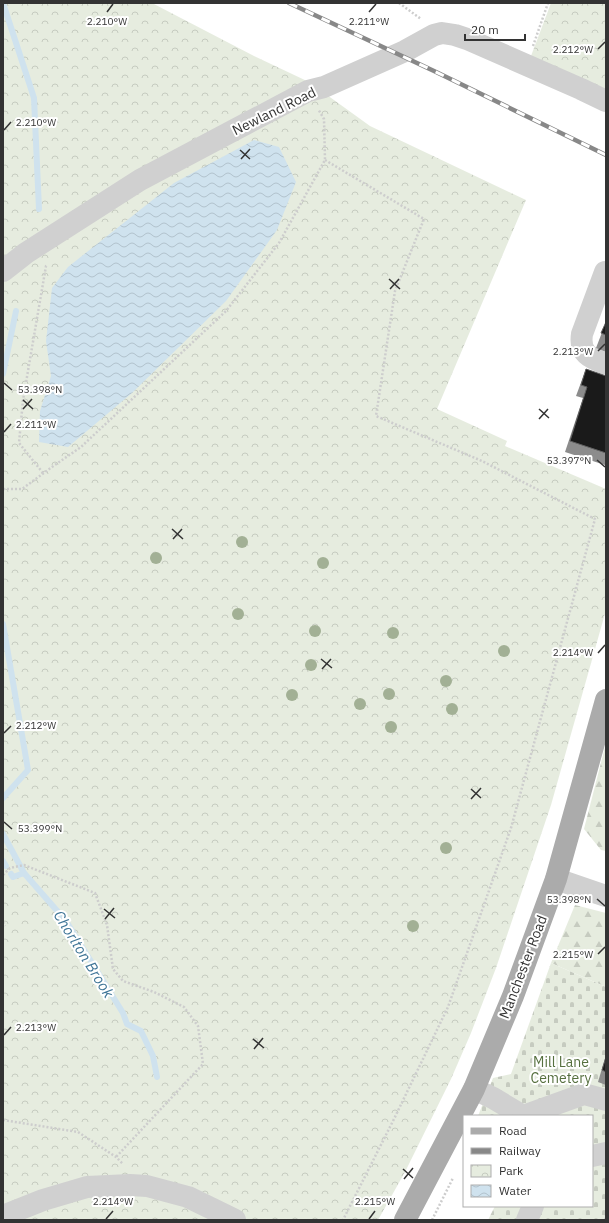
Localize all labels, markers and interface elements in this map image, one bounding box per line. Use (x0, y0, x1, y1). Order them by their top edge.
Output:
text: 2.210°W (87, 15, 127, 28)
text: 2.211°W (349, 15, 389, 28)
scale bar (465, 16, 525, 42)
text: 20 m (471, 22, 499, 37)
text: 2.212°W (553, 43, 593, 56)
street label: Newland Road (229, 83, 319, 139)
text: 2.210°W (16, 116, 56, 129)
text: 2.213°W (553, 345, 593, 358)
text: 53.398°N (18, 383, 62, 396)
text: 2.211°W (16, 418, 56, 431)
text: 53.397°N (547, 454, 591, 467)
text: 2.214°W (553, 646, 593, 659)
text: 2.212°W (16, 719, 56, 732)
text: 53.399°N (18, 822, 62, 835)
text: 53.398°N (547, 893, 591, 906)
water label: Chorlton Brook (50, 907, 118, 1001)
street label: Manchester Road (495, 913, 551, 1021)
text: 2.215°W (553, 948, 593, 961)
text: 2.213°W (16, 1021, 56, 1034)
park label: Mill Lane Cemetery (530, 1053, 592, 1087)
legend (463, 1115, 593, 1207)
text: Road (499, 1123, 527, 1138)
text: Railway (499, 1143, 541, 1158)
text: Park (499, 1163, 524, 1178)
text: Water (499, 1183, 532, 1198)
text: 2.214°W (93, 1195, 133, 1208)
text: 2.215°W (355, 1195, 395, 1208)

